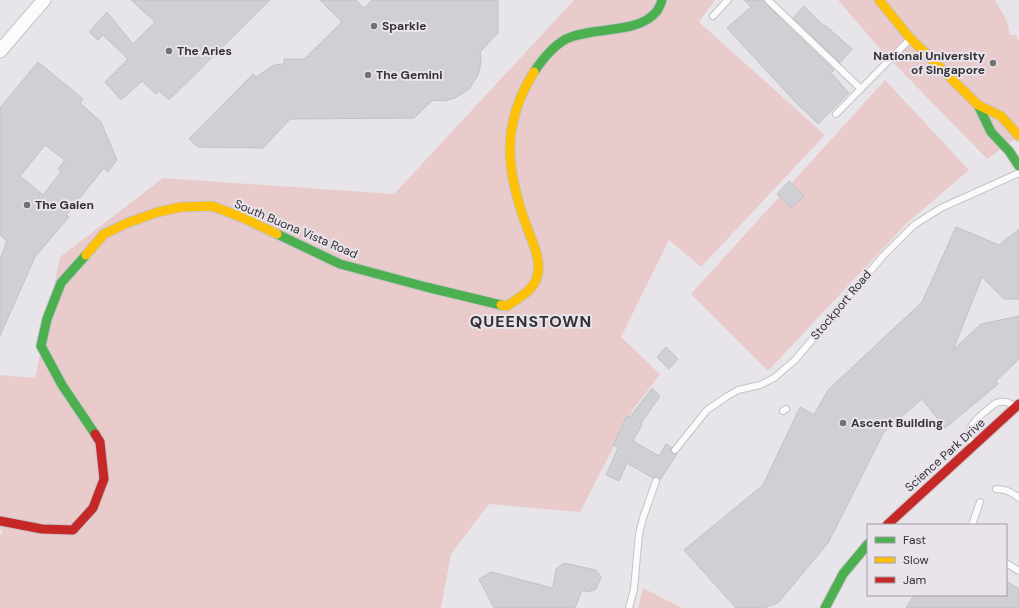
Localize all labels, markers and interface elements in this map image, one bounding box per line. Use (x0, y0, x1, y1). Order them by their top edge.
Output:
place label: Sparkle (382, 18, 426, 34)
marker: Sparkle (369, 21, 379, 31)
place label: The Aries (177, 43, 232, 59)
marker: The Aries (164, 46, 174, 56)
place label: National University of Singapore (873, 48, 986, 78)
marker: National University of Singapore (988, 58, 998, 68)
place label: The Gemini (376, 67, 442, 83)
marker: The Gemini (363, 70, 373, 80)
street label: South Buona Vista Road (232, 196, 360, 262)
place label: The Galen (35, 197, 94, 213)
marker: The Galen (22, 200, 32, 210)
street label: Stockport Road (807, 267, 875, 343)
district label: QUEENSTOWN (470, 311, 592, 332)
place label: Ascent Building (851, 415, 943, 431)
street label: Science Park Drive (902, 415, 989, 495)
marker: Ascent Building (838, 418, 848, 428)
legend (867, 524, 1007, 596)
text: Fast (903, 532, 926, 548)
text: Slow (903, 552, 929, 568)
text: Jam (903, 572, 926, 588)

